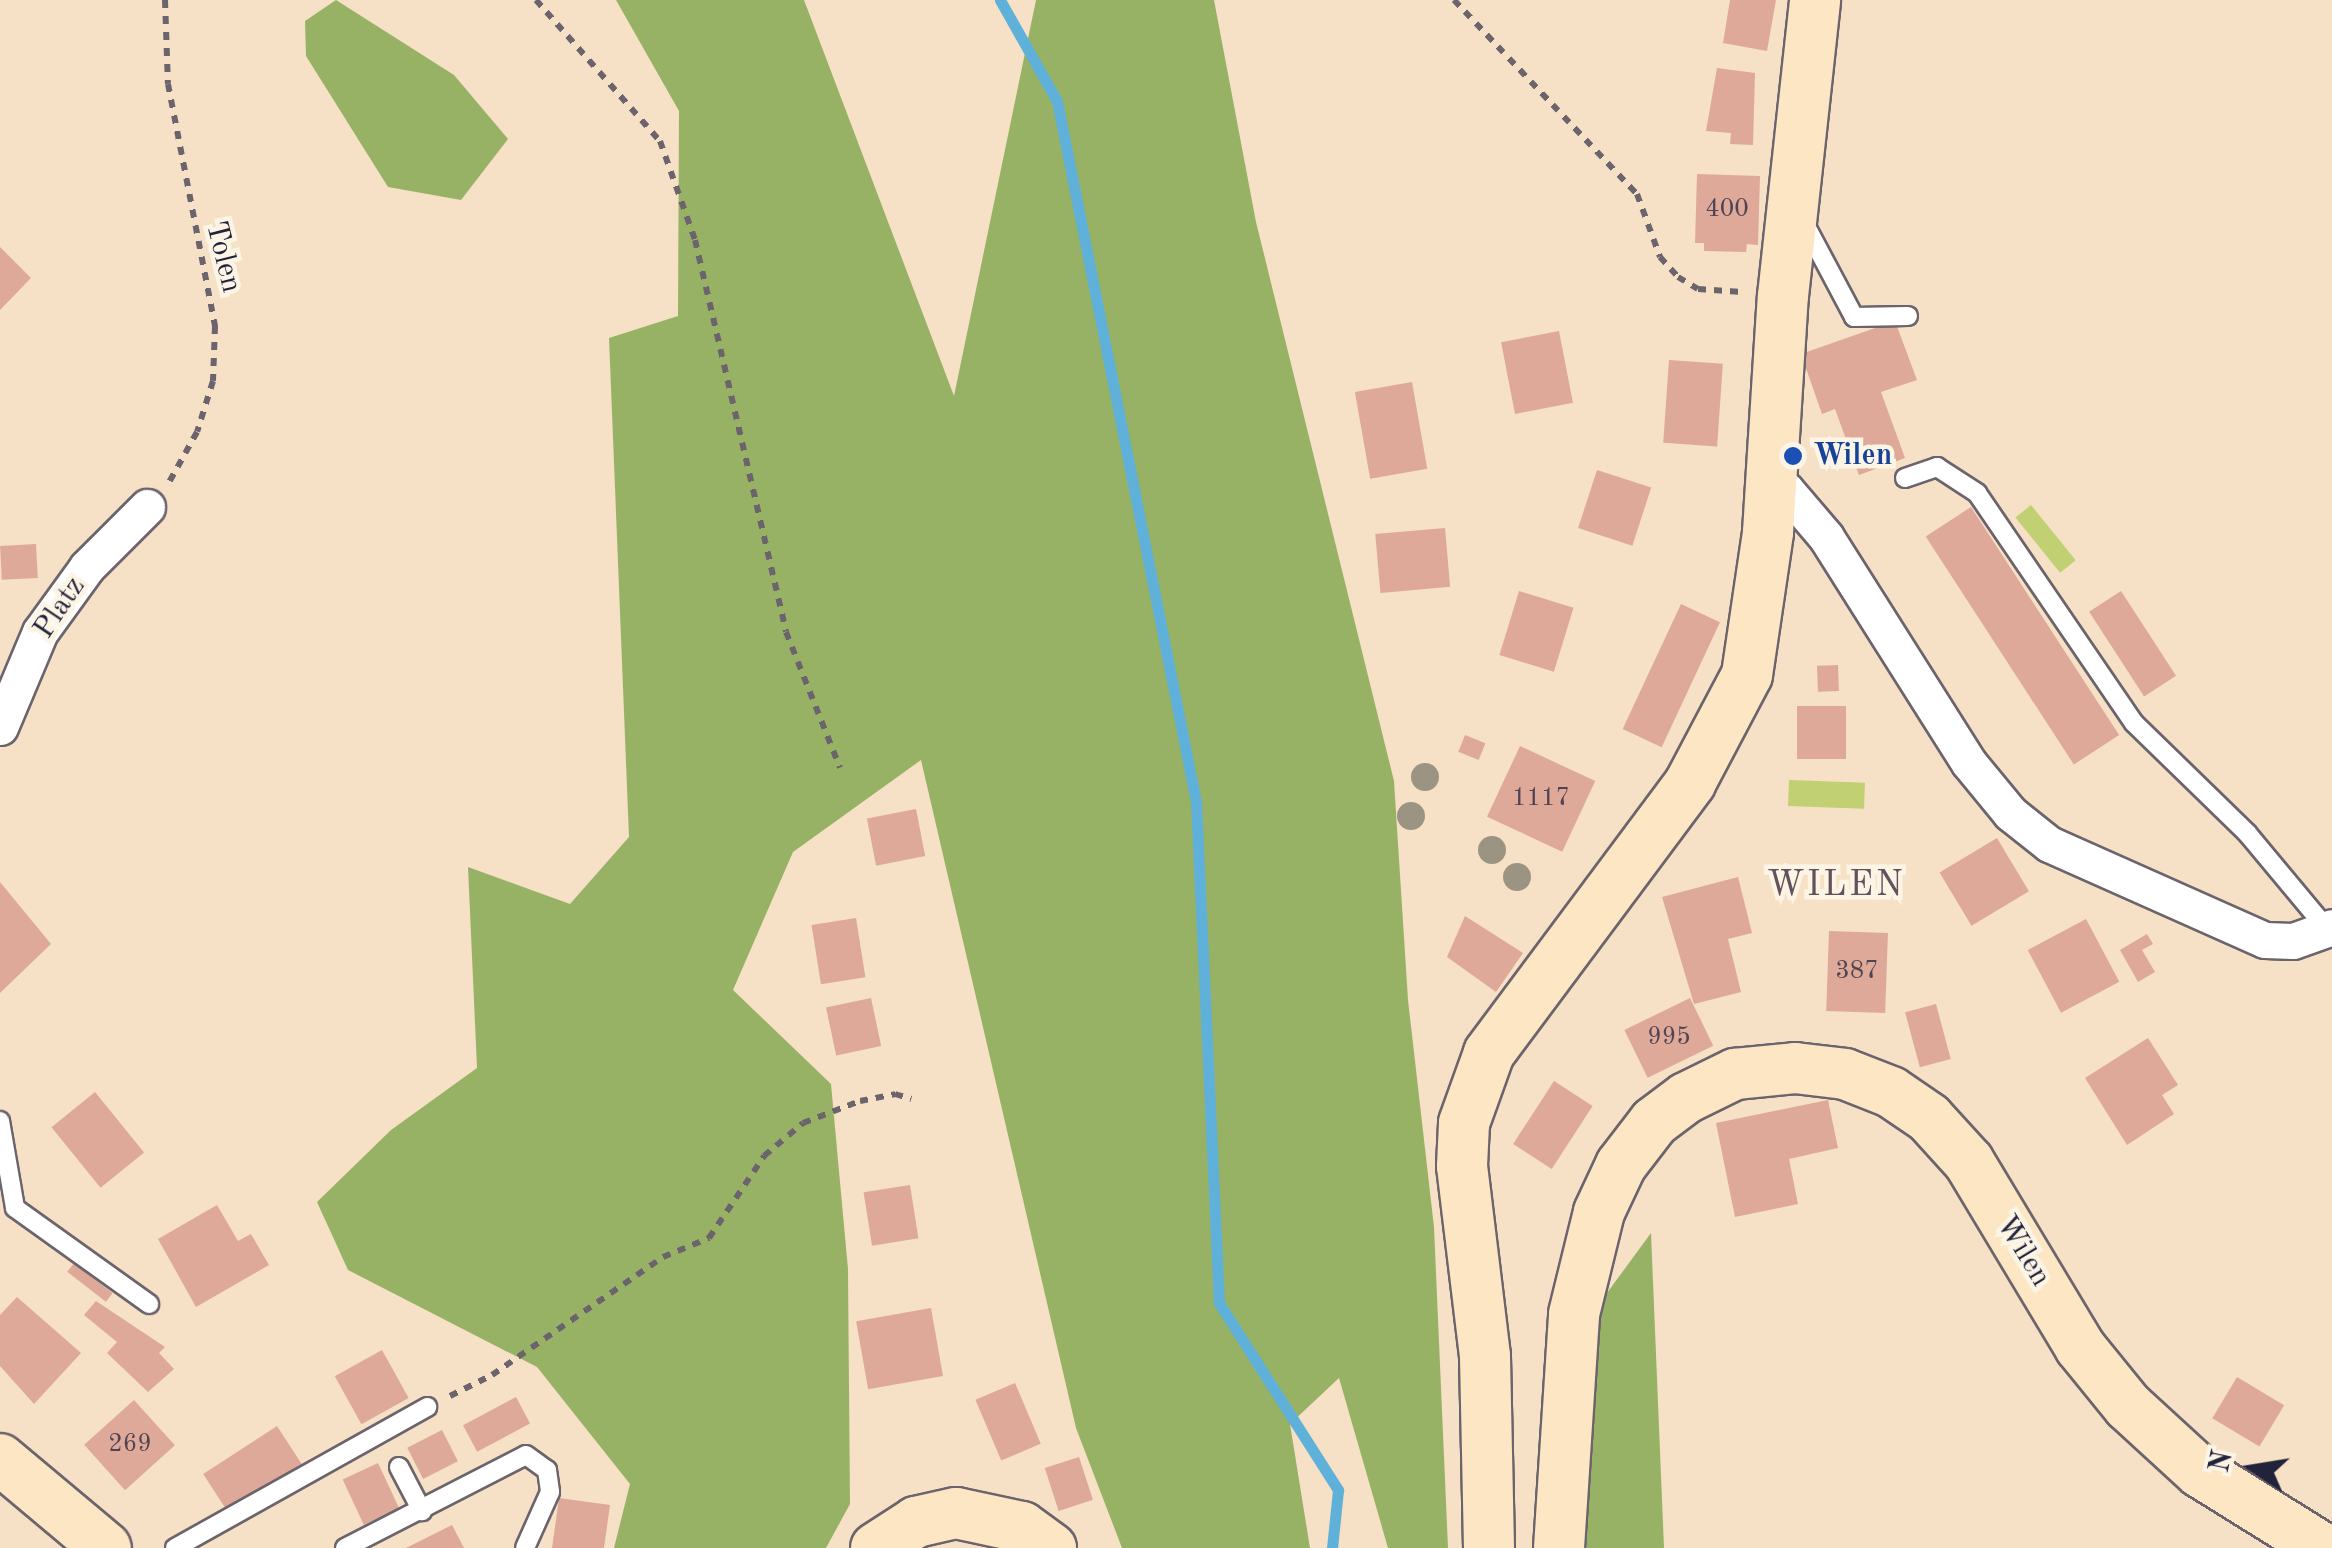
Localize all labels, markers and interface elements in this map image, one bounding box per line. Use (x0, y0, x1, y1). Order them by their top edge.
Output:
house number: 400 (1705, 195, 1749, 225)
street label: Tolen (197, 218, 249, 296)
place label: Wilen (1813, 438, 1892, 474)
marker: Wilen (1782, 445, 1804, 467)
street label: Platz (26, 570, 94, 646)
house number: 1117 (1512, 784, 1570, 814)
district label: WILEN (1767, 865, 1905, 907)
house number: 387 (1835, 957, 1879, 987)
house number: 995 (1647, 1023, 1691, 1053)
street label: Wilen (1988, 1209, 2058, 1293)
north arrow (2202, 1418, 2302, 1518)
house number: 269 (108, 1430, 152, 1460)
text: N (2207, 1448, 2239, 1475)

